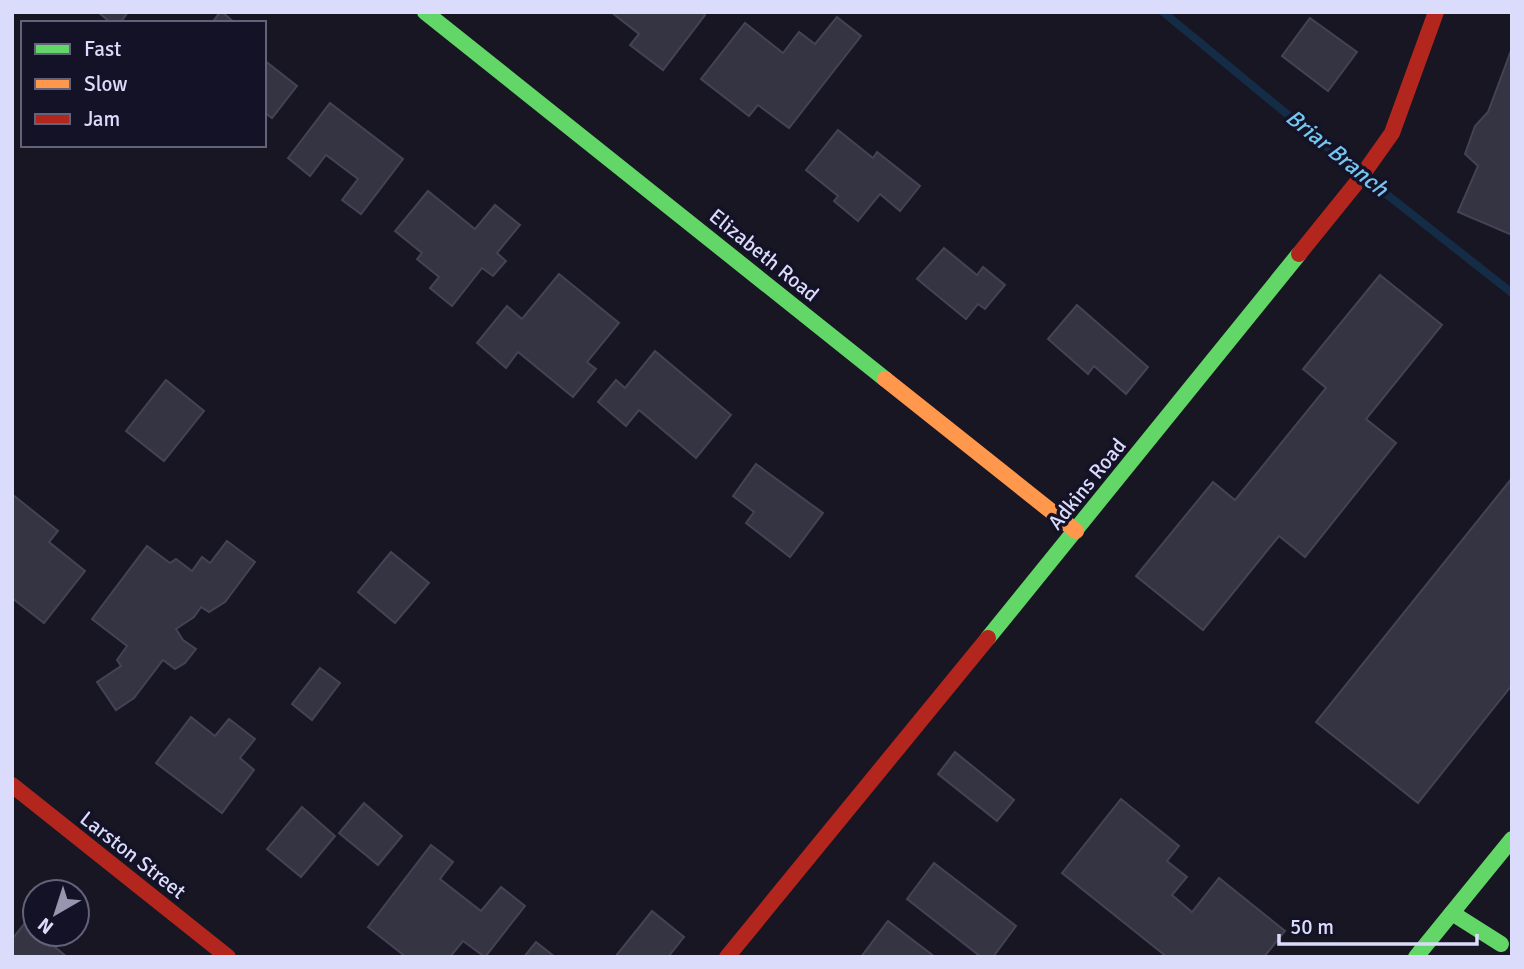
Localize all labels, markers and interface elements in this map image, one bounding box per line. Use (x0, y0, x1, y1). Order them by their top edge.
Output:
legend (21, 21, 266, 147)
text: Fast (84, 36, 121, 62)
text: Slow (84, 71, 128, 97)
water label: Briar Branch (1280, 103, 1395, 204)
text: Jam (84, 106, 120, 132)
street label: Elizabeth Road (704, 203, 824, 307)
street label: Adkins Road (1042, 433, 1132, 535)
street label: Larston Street (75, 806, 191, 904)
north arrow (21, 878, 91, 948)
scale bar (1279, 902, 1477, 946)
text: N (33, 912, 59, 939)
text: 50 m (1290, 914, 1334, 940)

